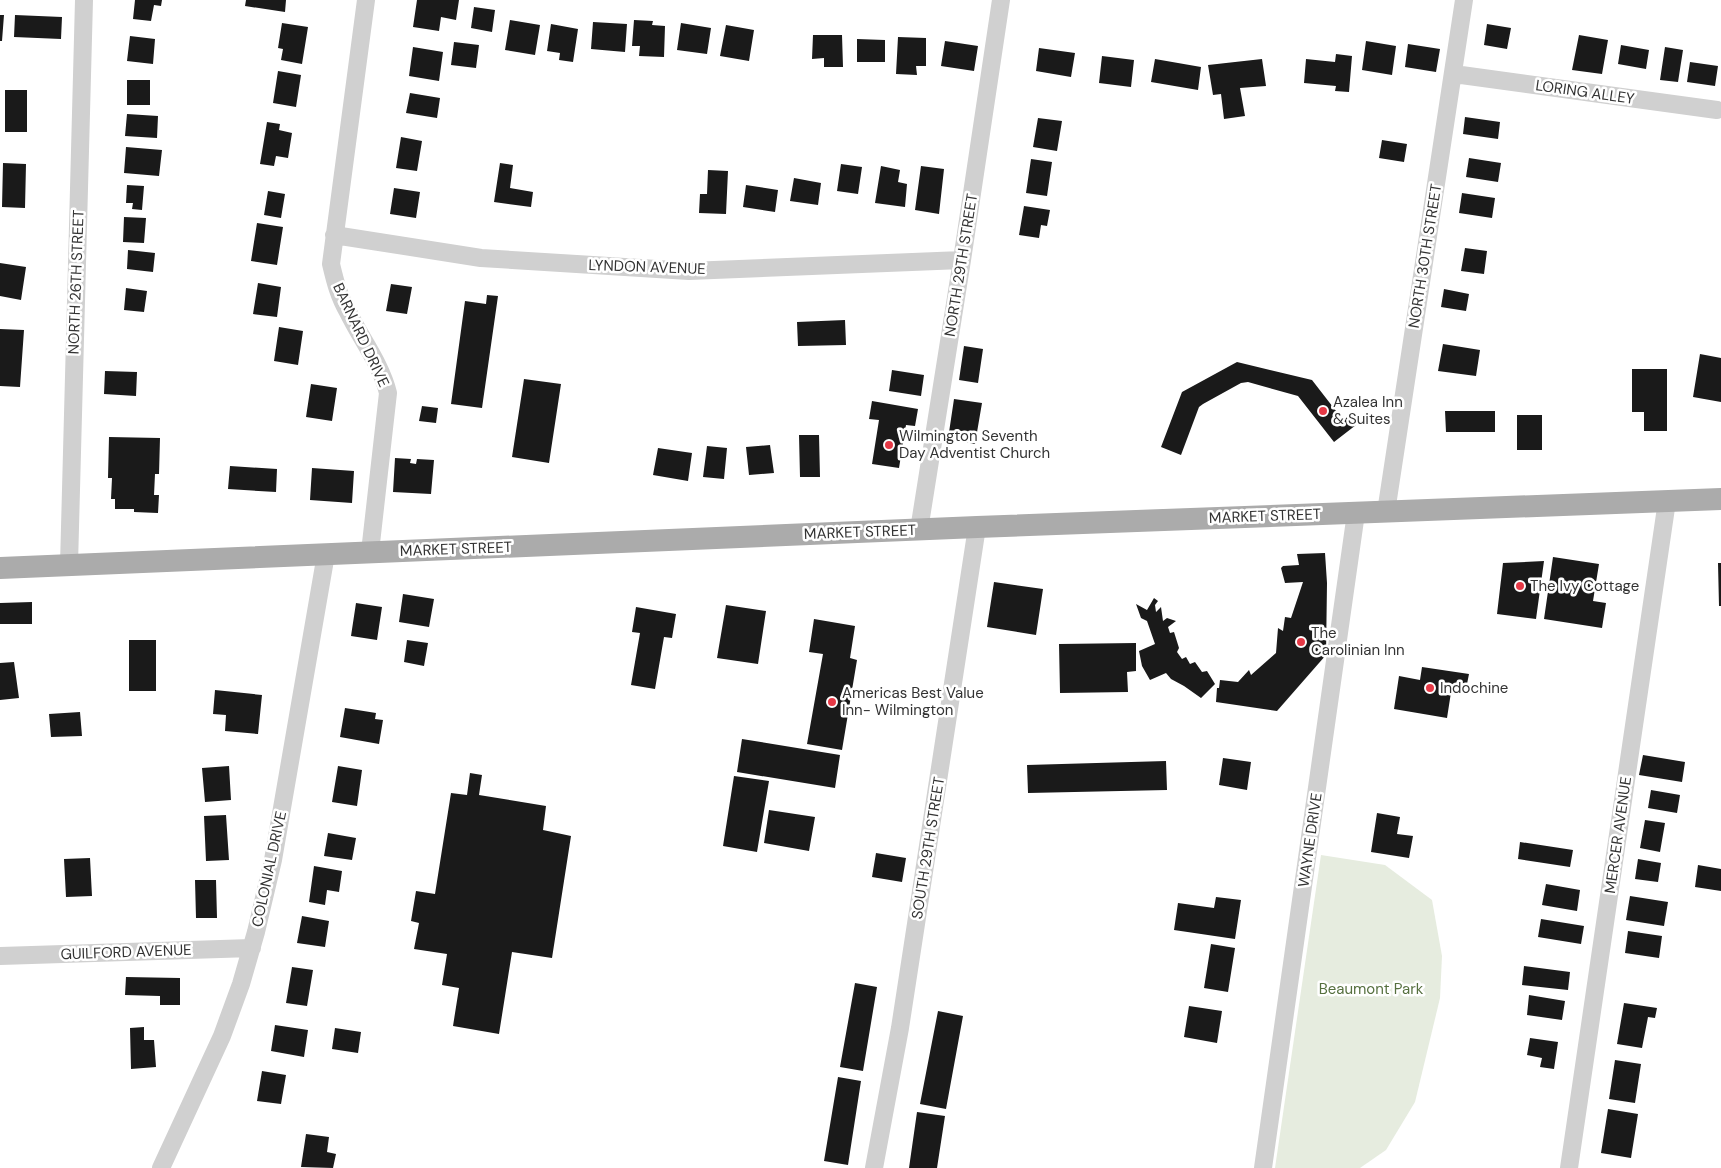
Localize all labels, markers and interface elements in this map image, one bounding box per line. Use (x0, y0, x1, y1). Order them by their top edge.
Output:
street label: LORING ALLEY (1534, 75, 1636, 109)
street label: NORTH 30TH STREET (1404, 182, 1446, 330)
street label: NORTH 29TH STREET (940, 192, 982, 338)
street label: NORTH 26TH STREET (63, 209, 89, 355)
street label: LYNDON AVENUE (588, 255, 706, 279)
street label: BARNARD DRIVE (328, 280, 394, 390)
place label: Azalea Inn & Suites (1333, 392, 1403, 429)
marker: Azalea Inn & Suites (1317, 405, 1329, 417)
place label: Wilmington Seventh Day Adventist Church (899, 426, 1050, 463)
marker: Wilmington Seventh Day Adventist Church (883, 439, 895, 451)
street label: MARKET STREET (1209, 504, 1321, 528)
street label: MARKET STREET (804, 520, 916, 544)
street label: MARKET STREET (400, 537, 512, 561)
place label: The Ivy Cottage (1530, 576, 1639, 596)
marker: The Ivy Cottage (1514, 580, 1526, 592)
place label: The Carolinian Inn (1311, 623, 1405, 660)
marker: The Carolinian Inn (1295, 636, 1307, 648)
place label: Indochine (1440, 678, 1508, 698)
marker: Indochine (1424, 682, 1436, 694)
place label: Americas Best Value Inn- Wilmington (842, 683, 984, 720)
marker: Americas Best Value Inn- Wilmington (826, 696, 838, 708)
street label: SOUTH 29TH STREET (907, 775, 949, 921)
street label: MERCER AVENUE (1600, 775, 1636, 895)
street label: WAYNE DRIVE (1293, 792, 1327, 888)
street label: COLONIAL DRIVE (247, 809, 291, 929)
street label: GUILFORD AVENUE (60, 940, 192, 964)
park label: Beaumont Park (1319, 979, 1424, 999)

